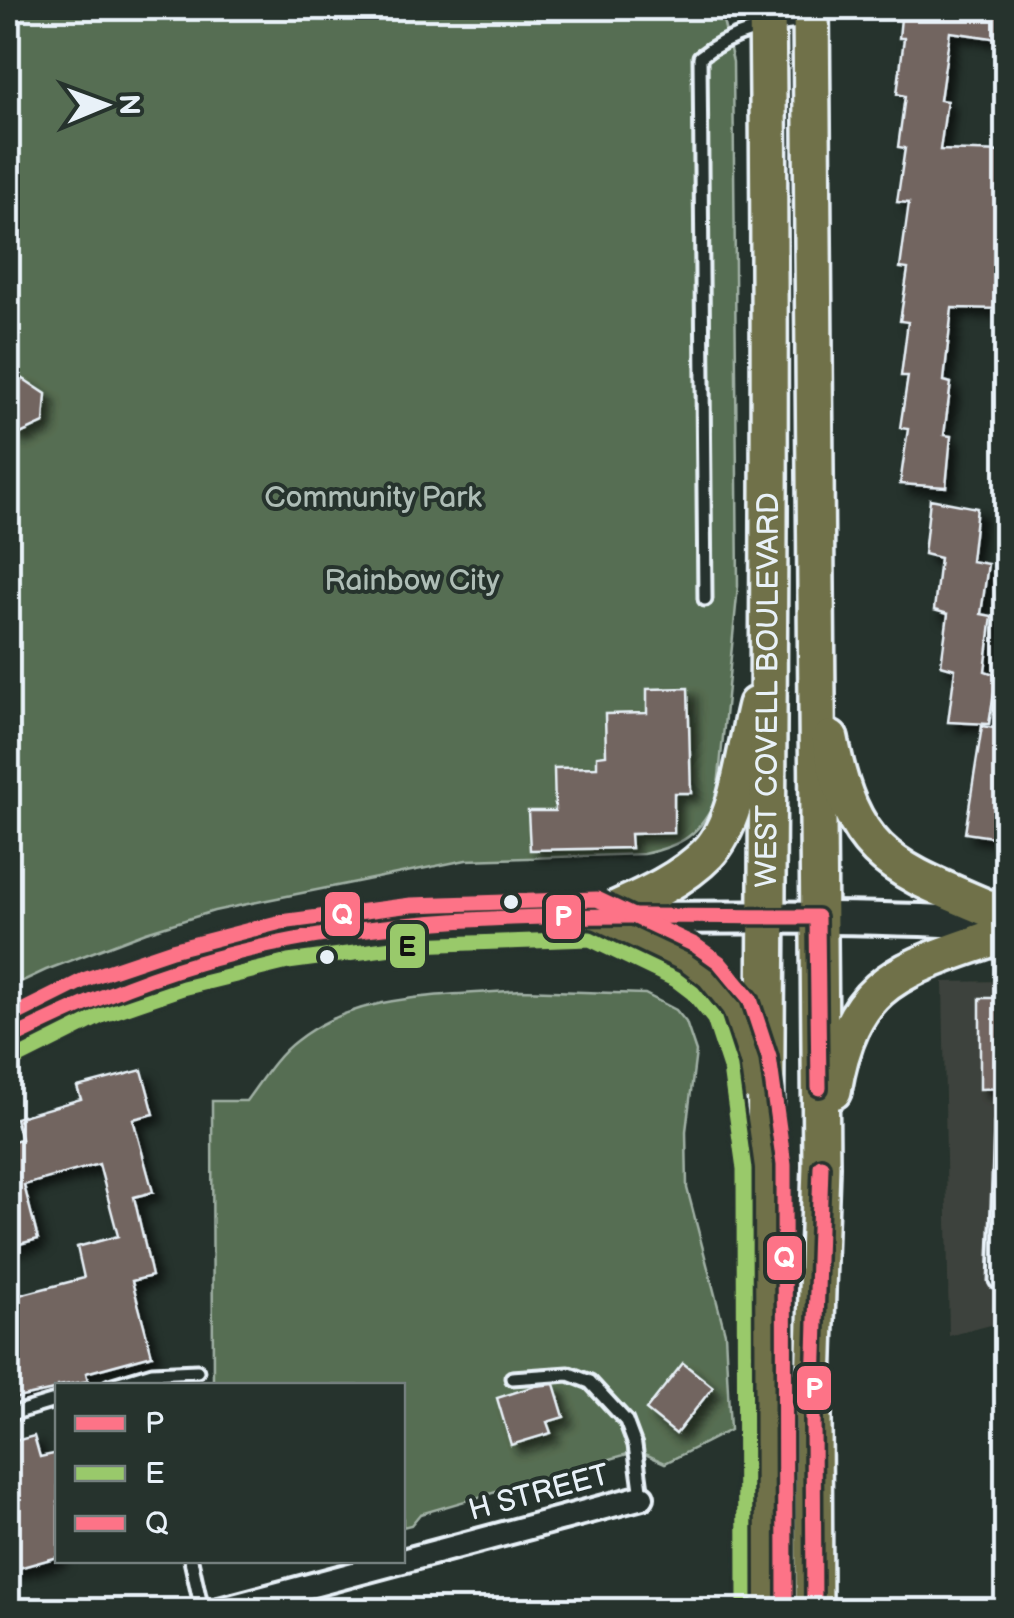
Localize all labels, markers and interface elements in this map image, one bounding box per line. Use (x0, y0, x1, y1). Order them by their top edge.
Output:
north arrow (55, 55, 155, 155)
text: N (112, 94, 145, 115)
park label: Community Park (264, 480, 482, 516)
street label: WEST COVELL BOULEVARD (749, 492, 787, 888)
park label: Rainbow City (324, 563, 500, 599)
line badge: Q (323, 890, 362, 938)
unlabelled marker (501, 892, 521, 912)
line badge: P (544, 893, 583, 941)
text: Q (331, 899, 353, 932)
text: P (554, 901, 572, 934)
line badge: E (388, 922, 427, 970)
text: E (398, 931, 416, 964)
unlabelled marker (317, 947, 337, 967)
line badge: Q (765, 1234, 804, 1282)
text: Q (773, 1242, 795, 1275)
line badge: P (795, 1364, 833, 1412)
text: P (805, 1373, 823, 1406)
legend (55, 1383, 405, 1563)
text: P (145, 1406, 164, 1442)
text: E (145, 1456, 165, 1492)
street label: H STREET (465, 1457, 613, 1529)
text: Q (145, 1506, 169, 1542)

